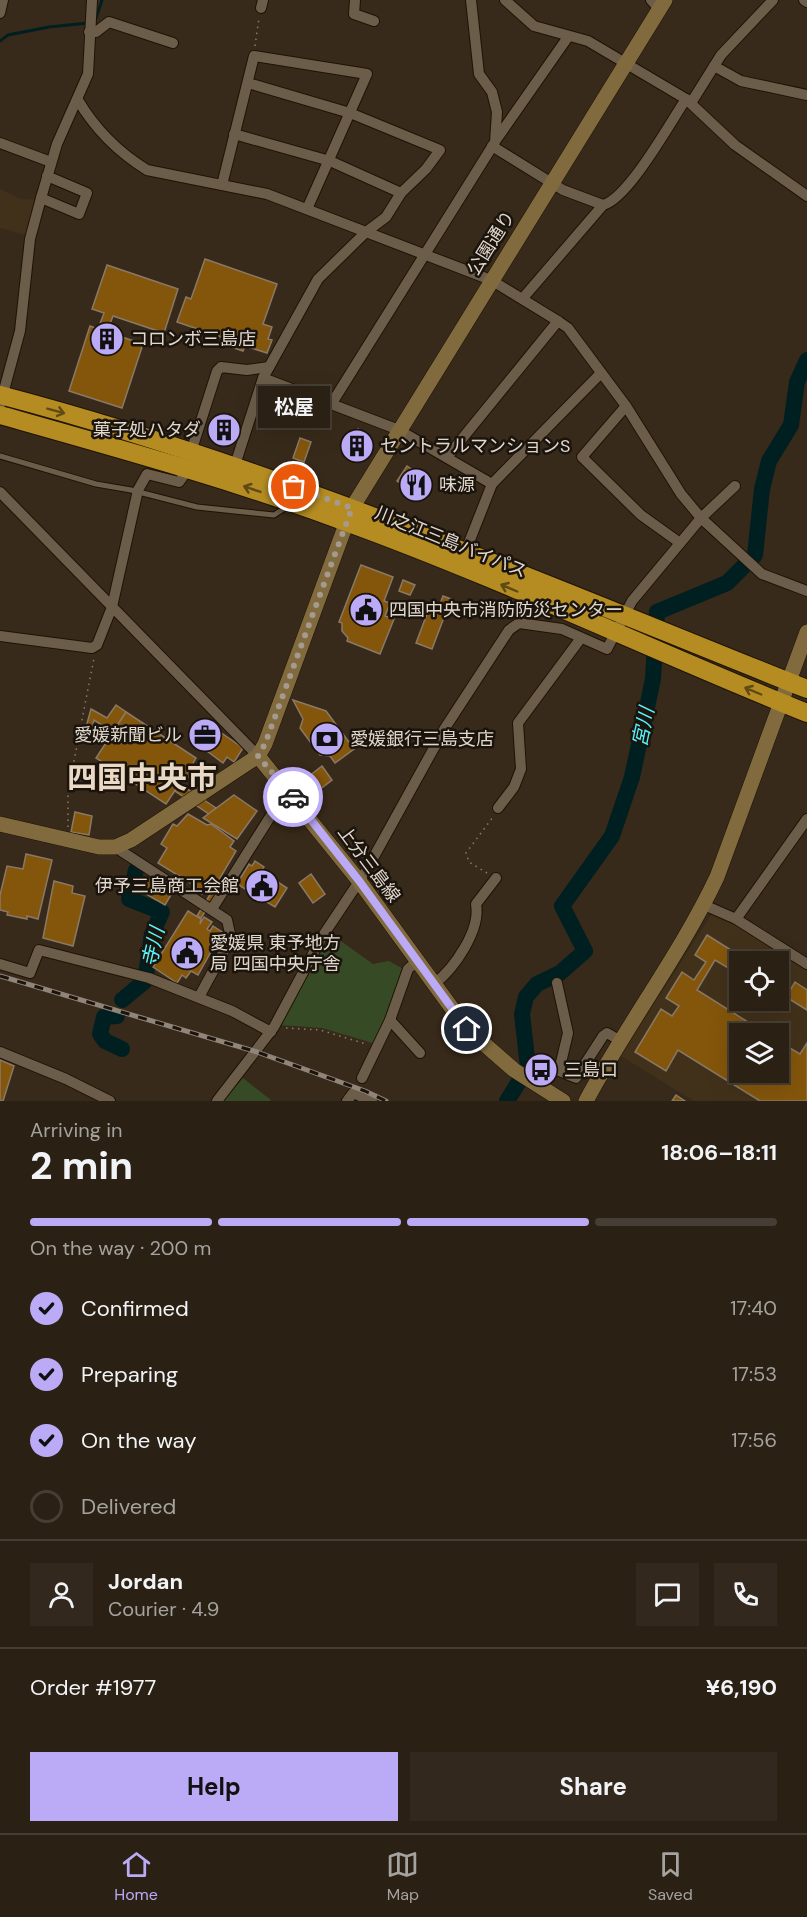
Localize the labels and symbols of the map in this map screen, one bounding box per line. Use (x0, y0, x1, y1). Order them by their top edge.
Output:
street label: 公園通り (462, 206, 520, 280)
building icon: コロンボ三島店 (89, 321, 125, 357)
place label: コロンボ三島店 (130, 327, 256, 351)
callout: 松屋 (258, 385, 330, 427)
one-way arrow (47, 405, 66, 417)
building icon: 菓子処ハタダ (206, 412, 242, 448)
place label: 菓子処ハタダ (93, 418, 201, 442)
building icon: セントラルマンションS (339, 428, 375, 464)
place label: セントラルマンションS (380, 434, 570, 458)
pin (268, 461, 319, 512)
restaurant icon: 味源 (398, 467, 434, 503)
place label: 味源 (439, 473, 475, 497)
one-way arrow (243, 483, 262, 494)
street label: 川之江三島バイパス (372, 501, 530, 583)
one-way arrow (500, 582, 519, 593)
public building icon: 四国中央市消防防災センター (348, 592, 384, 628)
place label: 四国中央市消防防災センター (389, 598, 623, 622)
one-way arrow (744, 685, 763, 696)
water label: 宮川 (626, 703, 660, 749)
office icon: 愛媛新聞ビル (187, 717, 223, 753)
bank icon: 愛媛銀行三島支店 (309, 721, 345, 757)
place label: 愛媛新聞ビル (74, 723, 182, 747)
place label: 愛媛銀行三島支店 (350, 727, 494, 751)
district label: 四国中央市 (67, 758, 217, 797)
courier (263, 767, 323, 827)
street label: 上分三島線 (332, 821, 406, 907)
public building icon: 伊予三島商工会館 (244, 868, 280, 904)
place label: 伊予三島商工会館 (95, 874, 239, 898)
water label: 寺川 (136, 923, 171, 969)
place label: 愛媛県 東予地方 局 四国中央庁舎 (210, 931, 341, 976)
public building icon: 愛媛県 東予地方 局 四国中央庁舎 (169, 935, 205, 971)
pin (441, 1003, 492, 1054)
bus stop icon: 三島口 (523, 1052, 559, 1088)
place label: 三島口 (564, 1058, 618, 1082)

